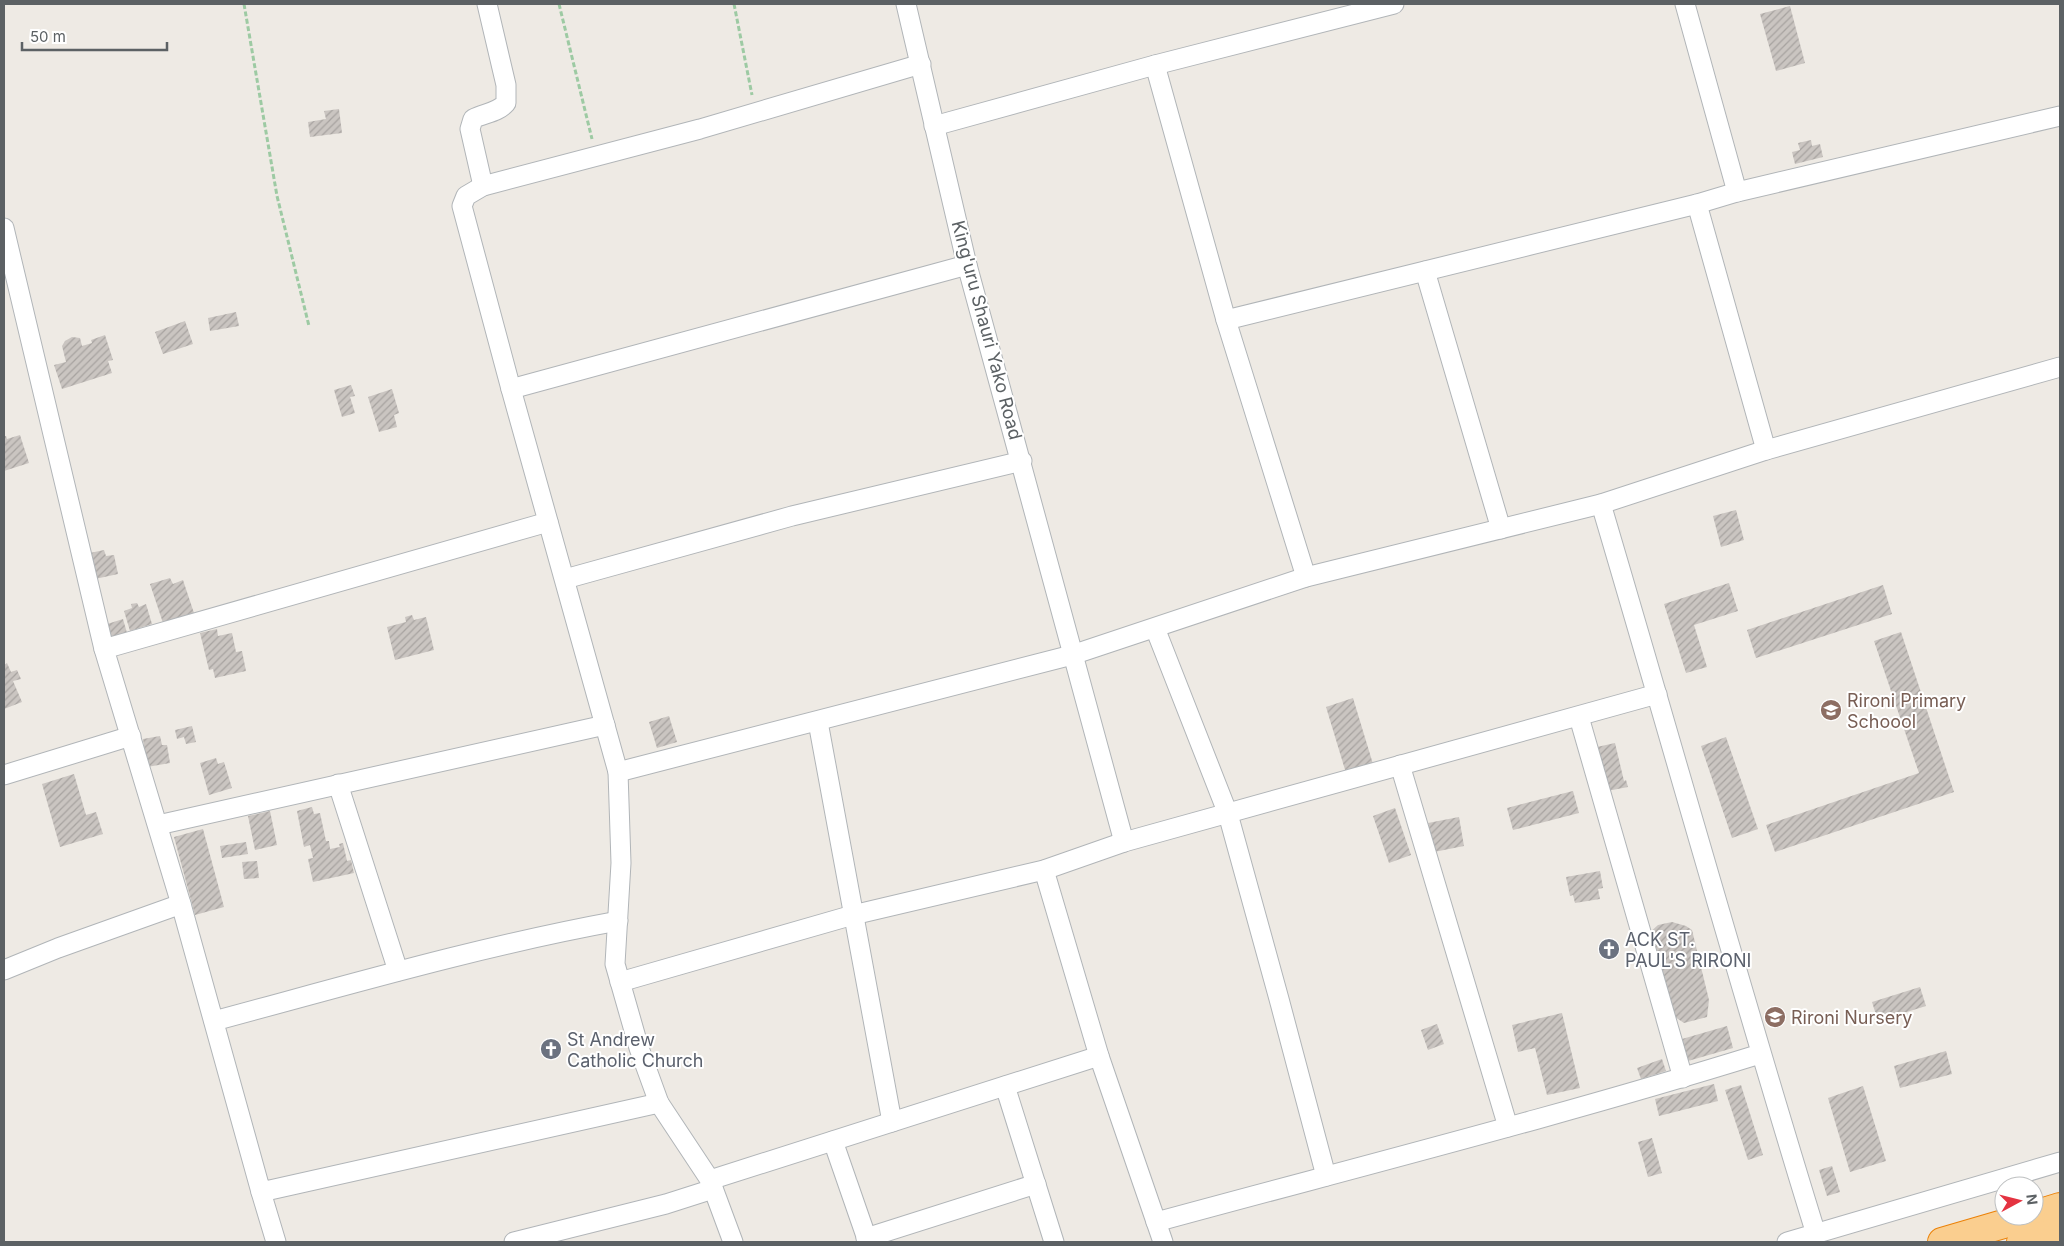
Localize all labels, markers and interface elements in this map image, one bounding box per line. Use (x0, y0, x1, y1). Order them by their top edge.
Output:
scale bar (22, 20, 168, 52)
text: 50 m (30, 27, 66, 46)
street label: King'uru Shauri Yako Road (948, 218, 1026, 442)
place label: Rironi Primary Schoool (1847, 690, 1966, 732)
school or university icon: Rironi Primary Schoool (1819, 698, 1843, 722)
place label: ACK ST. PAUL'S RIRONI (1625, 929, 1751, 971)
church icon: ACK ST. PAUL'S RIRONI (1597, 937, 1621, 961)
school or university icon: Rironi Nursery (1763, 1005, 1787, 1029)
place label: Rironi Nursery (1791, 1007, 1912, 1028)
place label: St Andrew Catholic Church (567, 1029, 704, 1071)
church icon: St Andrew Catholic Church (539, 1037, 563, 1061)
north arrow (1994, 1176, 2044, 1226)
text: N (2023, 1193, 2041, 1206)

